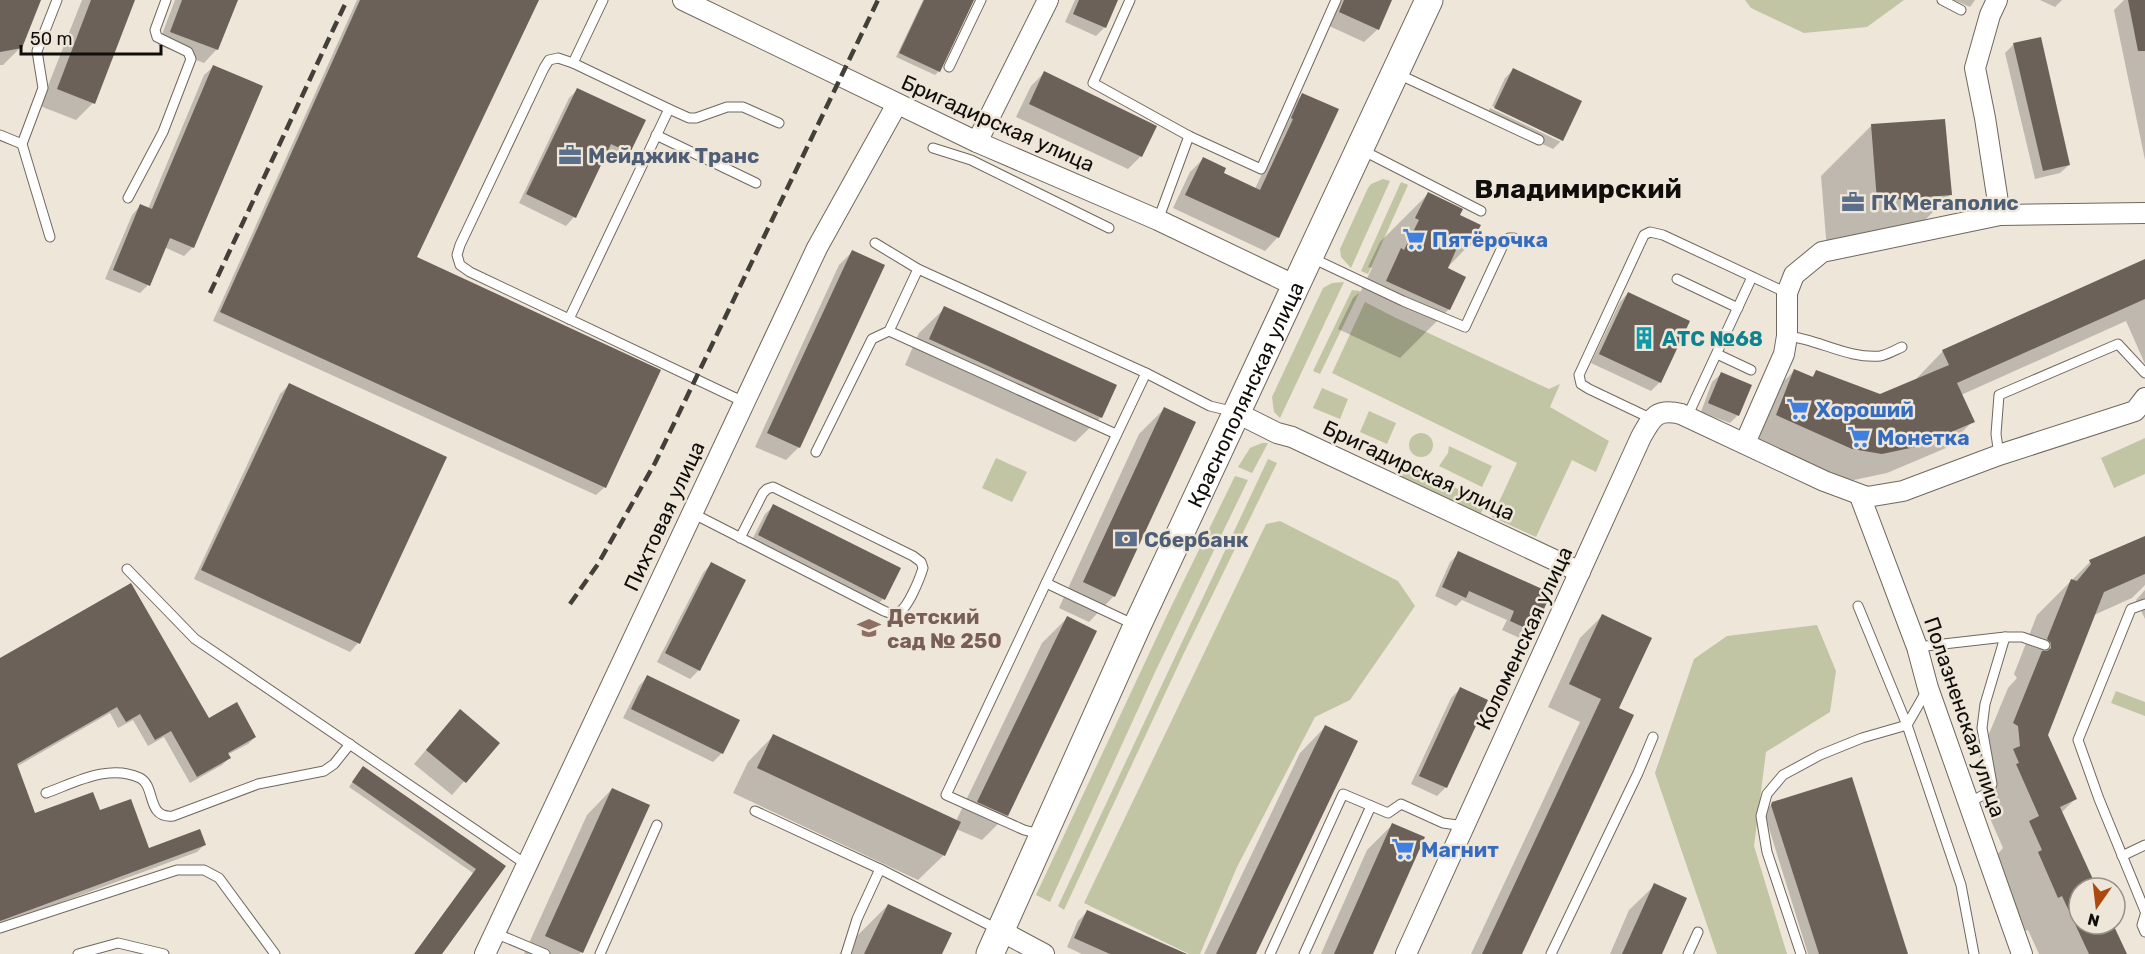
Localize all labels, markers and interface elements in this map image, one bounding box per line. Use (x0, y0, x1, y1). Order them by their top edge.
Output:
scale bar (21, 18, 160, 56)
text: 50 m (30, 28, 73, 50)
street label: Бригадирская улица (898, 69, 1098, 177)
office icon: Мейджик Транс (557, 142, 583, 168)
place label: Мейджик Транс (588, 143, 760, 168)
district label: Владимирский (1474, 173, 1682, 205)
office icon: ГК Мегаполис (1840, 189, 1866, 215)
place label: ГК Мегаполис (1871, 190, 2019, 215)
supermarket icon: Пятёрочка (1401, 226, 1427, 252)
place label: Пятёрочка (1432, 227, 1548, 252)
street label: Краснополянская улица (1182, 278, 1308, 511)
building icon: АТС №68 (1631, 325, 1657, 351)
place label: АТС №68 (1662, 326, 1763, 351)
supermarket icon: Хороший (1785, 396, 1811, 422)
place label: Хороший (1816, 397, 1914, 422)
street label: Бригадирская улица (1319, 415, 1519, 525)
supermarket icon: Монетка (1846, 424, 1872, 450)
place label: Монетка (1877, 425, 1970, 450)
street label: Пихтовая улица (618, 437, 710, 595)
bank icon: Сбербанк (1113, 526, 1139, 552)
place label: Сбербанк (1144, 527, 1249, 552)
street label: Коломенская улица (1471, 542, 1577, 734)
place label: Детский сад № 250 (887, 604, 1002, 653)
street label: Полазненская улица (1919, 614, 2011, 820)
school or university icon: Детский сад № 250 (856, 615, 882, 641)
supermarket icon: Магнит (1390, 836, 1416, 862)
place label: Магнит (1421, 837, 1499, 862)
north arrow (2067, 876, 2127, 936)
text: N (2086, 909, 2101, 931)

